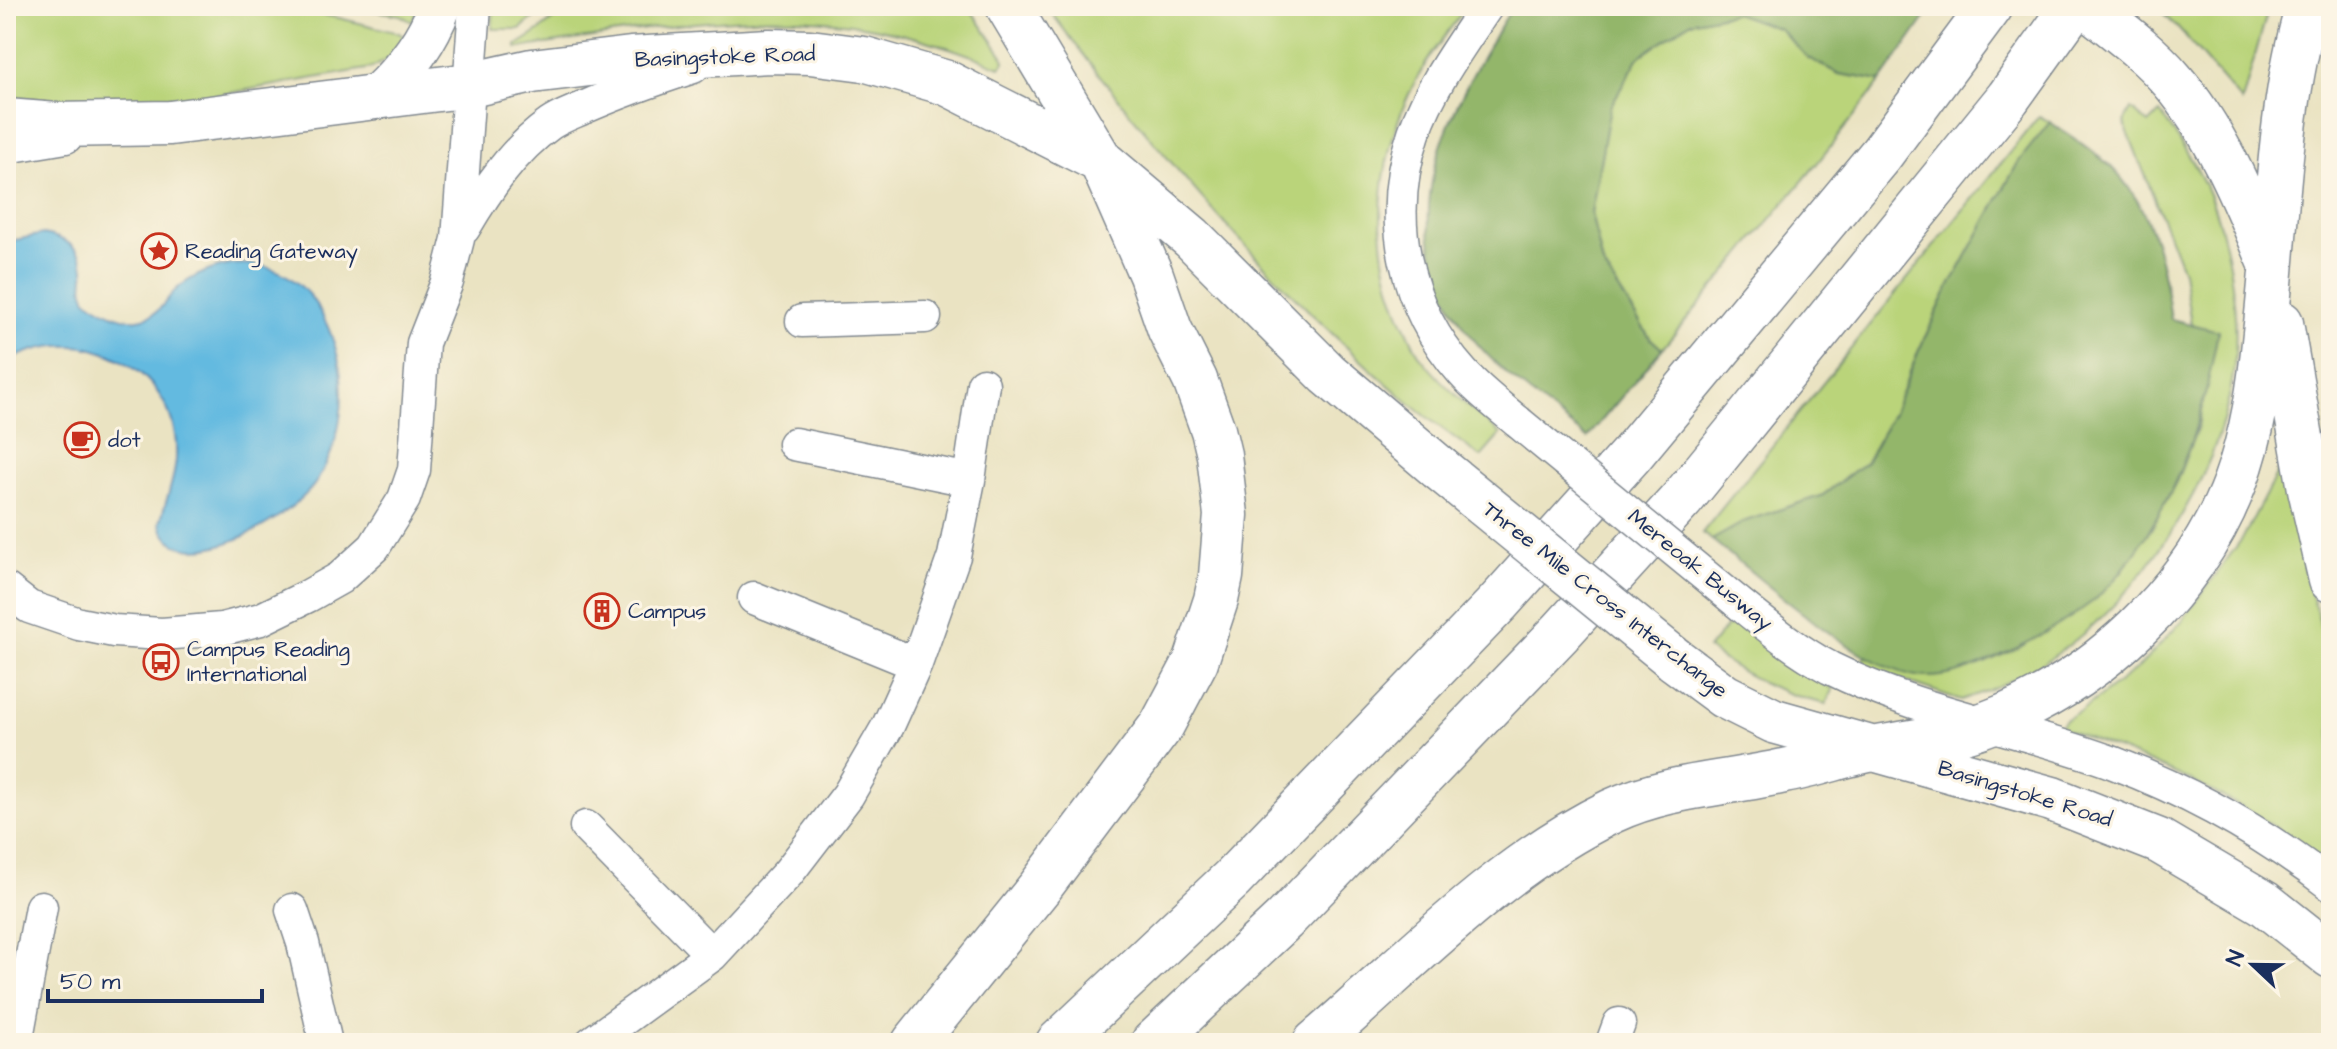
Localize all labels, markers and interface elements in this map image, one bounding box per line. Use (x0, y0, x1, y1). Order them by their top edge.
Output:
street label: Basingstoke Road (634, 38, 816, 77)
place icon: Reading Gateway (140, 232, 178, 270)
place label: Reading Gateway (185, 236, 358, 268)
cafe icon: dot (63, 421, 101, 459)
place label: dot (108, 425, 141, 456)
street label: Three Mile Cross Interchange (1475, 494, 1734, 707)
street label: Mereoak Busway (1620, 502, 1779, 639)
building icon: Campus (583, 592, 621, 630)
place label: Campus (628, 596, 706, 627)
place label: Campus Reading International (187, 634, 350, 690)
bus stop icon: Campus Reading International (142, 643, 180, 681)
street label: Basingstoke Road (1934, 753, 2116, 836)
north arrow (2213, 925, 2293, 1005)
text: N (2219, 946, 2253, 970)
scale bar (48, 953, 262, 1003)
text: 50 m (60, 965, 121, 999)

